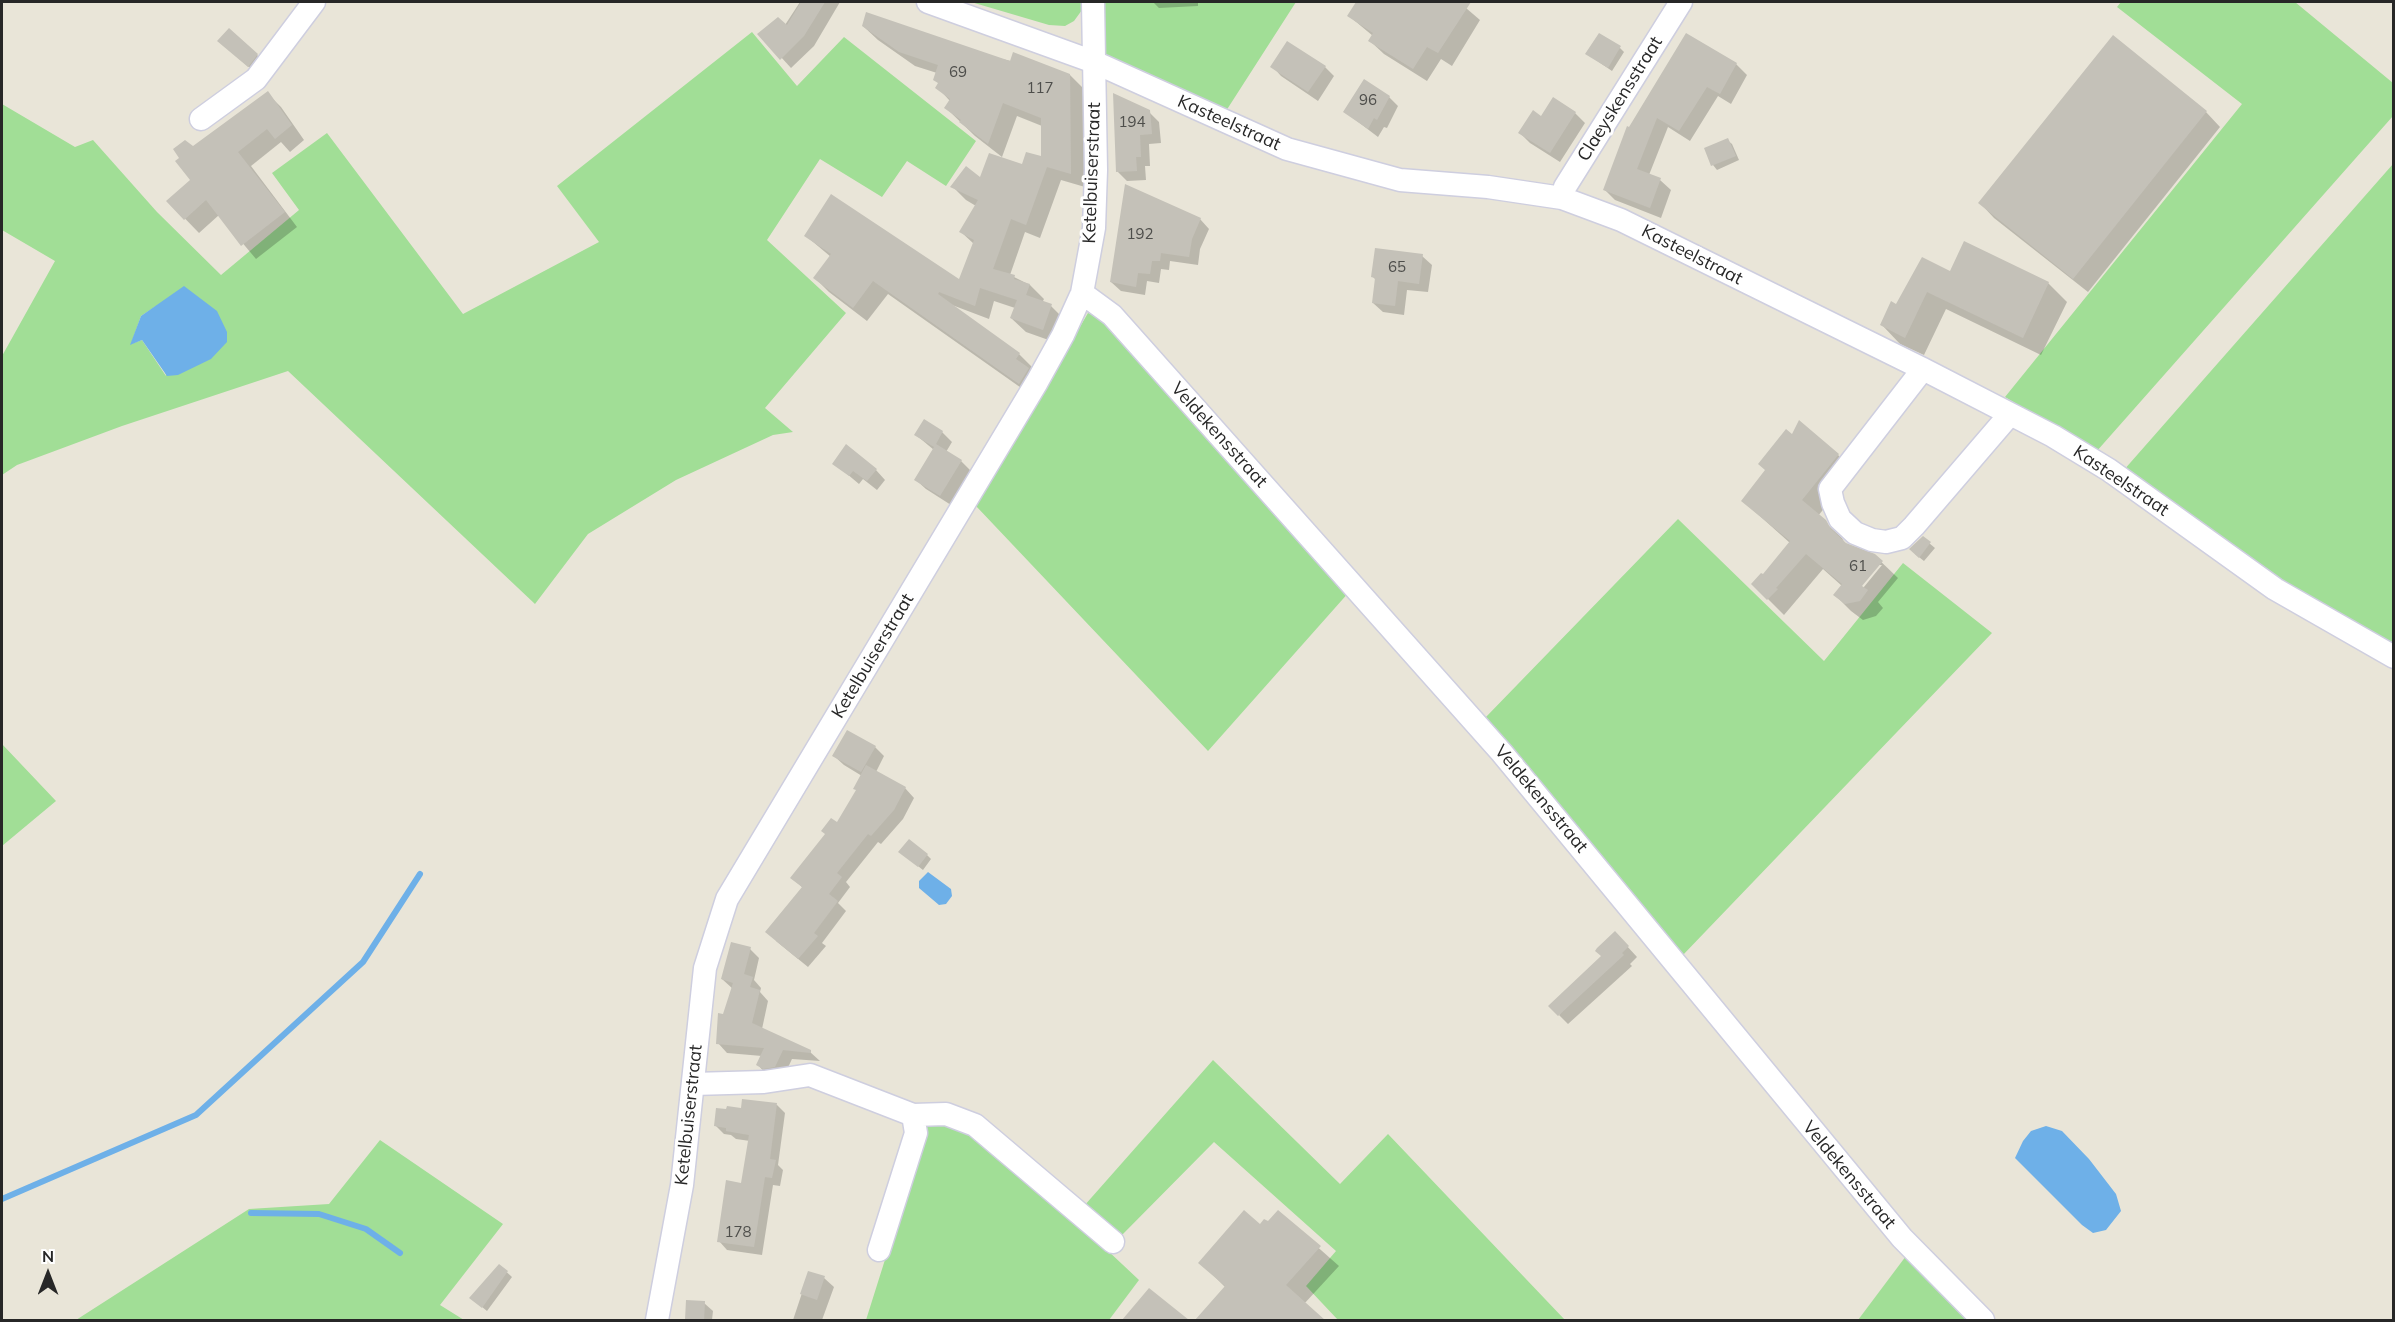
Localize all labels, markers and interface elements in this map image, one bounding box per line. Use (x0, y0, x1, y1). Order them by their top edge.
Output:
street label: Claeyskensstraat (1573, 33, 1667, 165)
house number: 69 (949, 63, 967, 81)
house number: 117 (1027, 79, 1053, 97)
street label: Kasteelstraat (1174, 91, 1284, 155)
house number: 96 (1359, 91, 1377, 109)
street label: Ketelbuiserstraat (1079, 102, 1105, 244)
house number: 194 (1119, 113, 1145, 131)
street label: Kasteelstraat (1638, 220, 1746, 290)
house number: 192 (1127, 225, 1153, 243)
house number: 65 (1388, 258, 1406, 276)
street label: Veldekensstraat (1166, 378, 1272, 492)
street label: Kasteelstraat (2069, 441, 2173, 521)
house number: 61 (1849, 557, 1867, 575)
street label: Ketelbuiserstraat (827, 590, 919, 722)
street label: Veldekensstraat (1490, 741, 1592, 857)
street label: Ketelbuiserstraat (671, 1044, 707, 1186)
street label: Veldekensstraat (1798, 1117, 1900, 1233)
house number: 178 (725, 1223, 751, 1241)
north arrow (18, 1244, 78, 1304)
text: N (42, 1246, 54, 1266)

